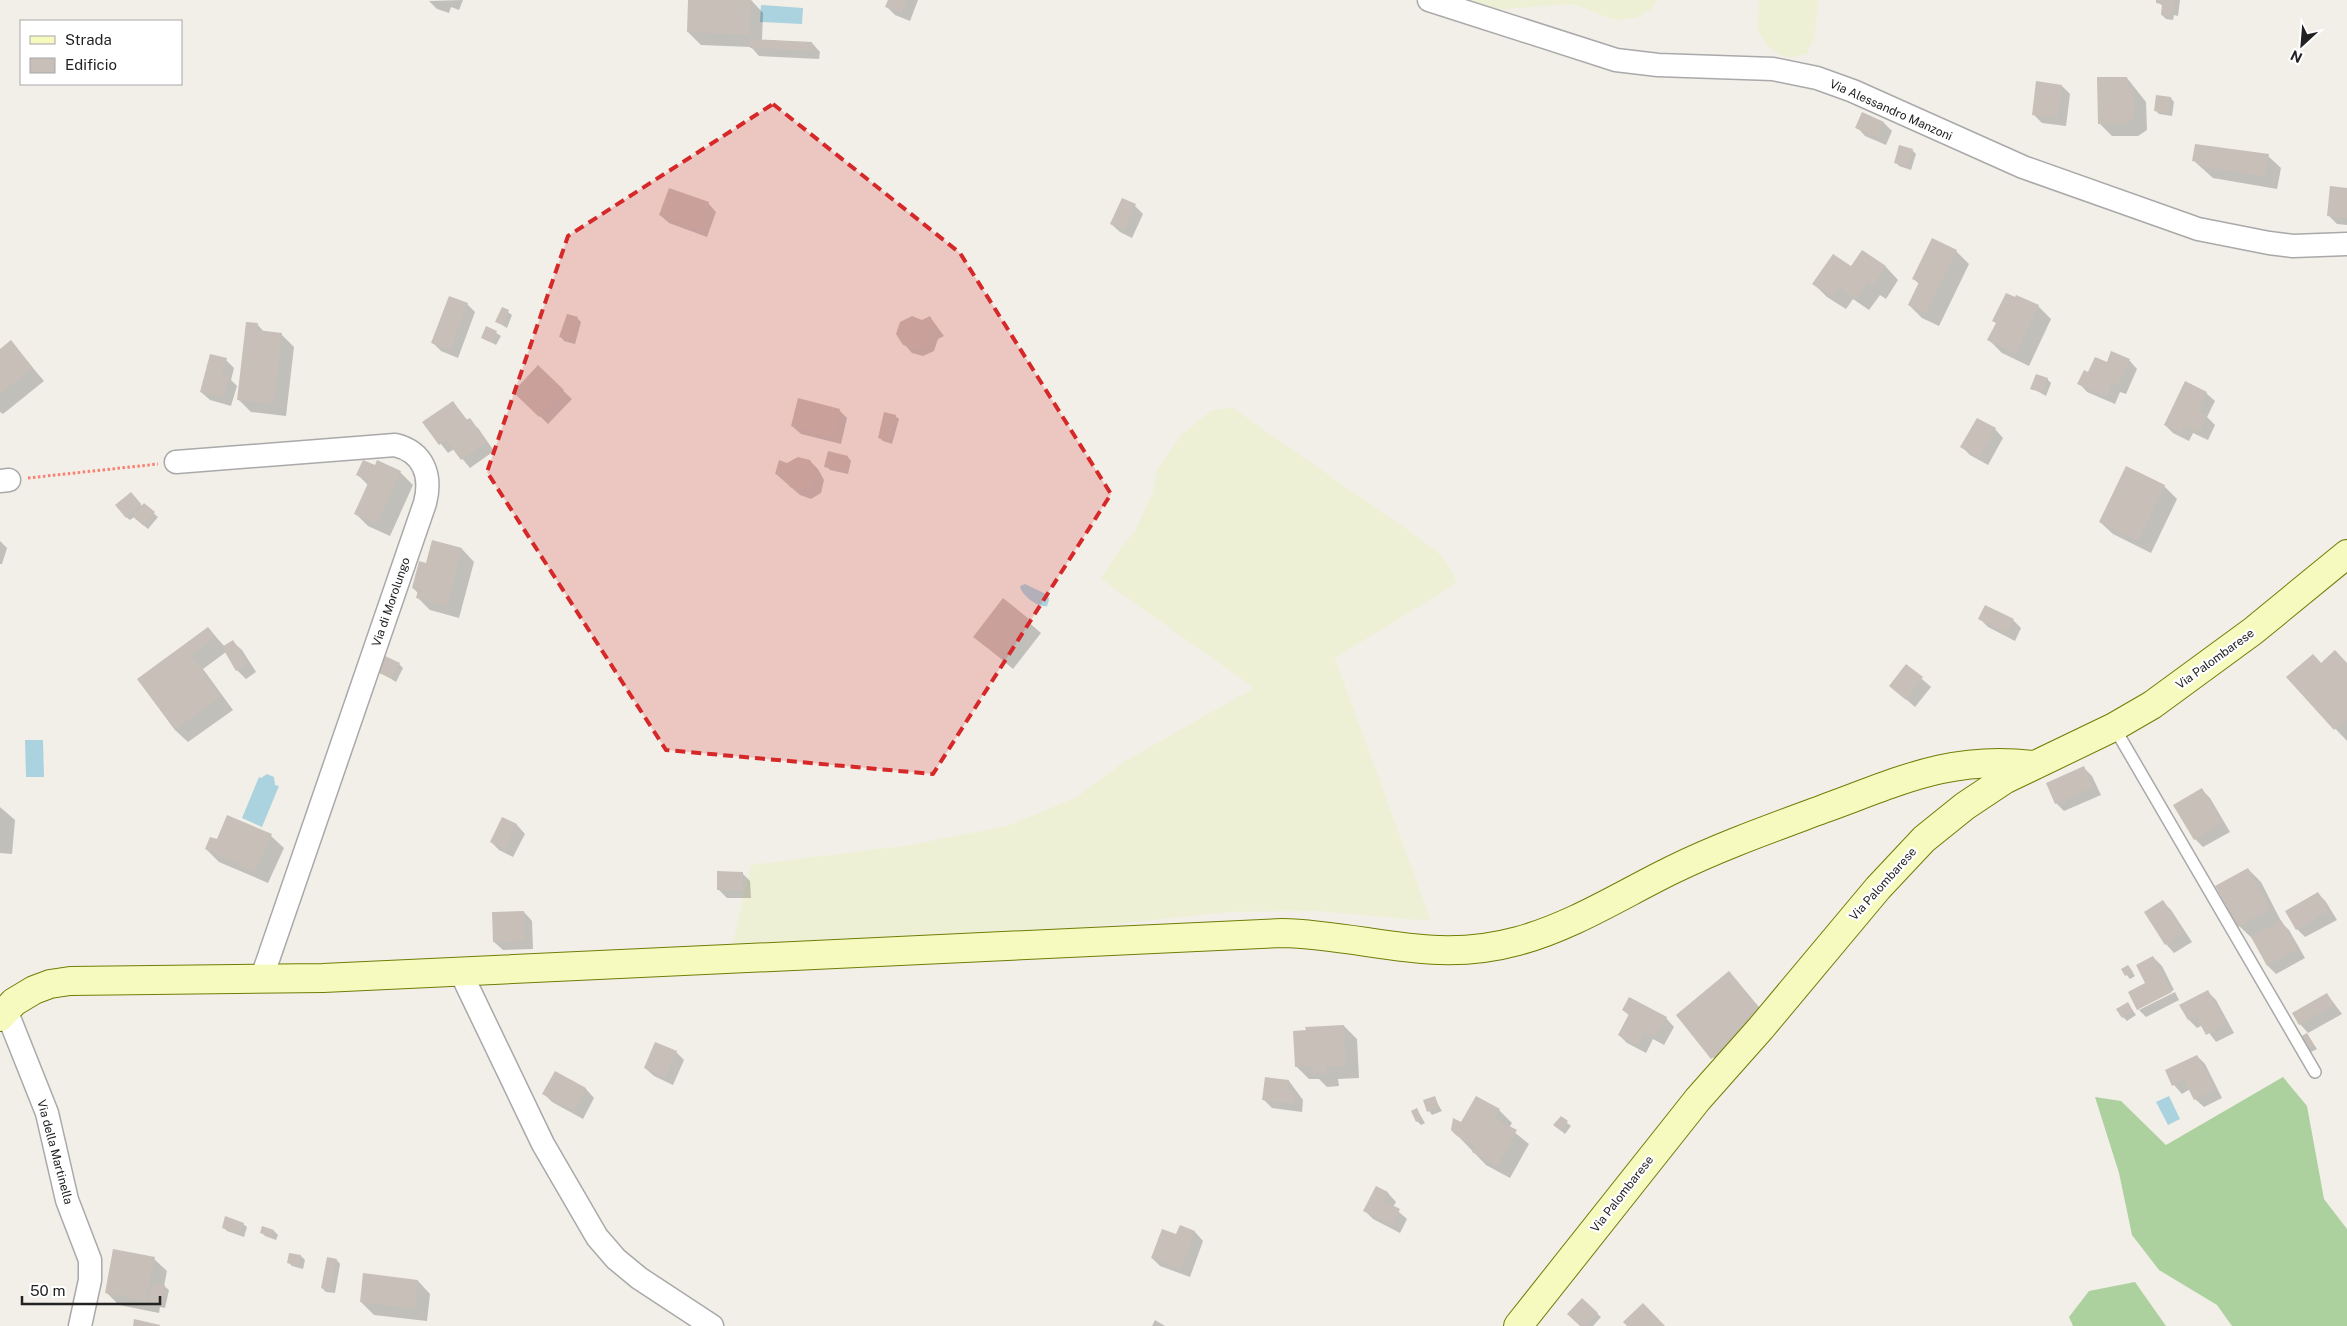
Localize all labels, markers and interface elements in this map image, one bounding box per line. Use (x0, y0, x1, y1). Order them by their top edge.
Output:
legend (20, 20, 182, 85)
north arrow (2277, 20, 2327, 70)
text: Strada (65, 31, 112, 48)
text: N (2288, 47, 2305, 66)
text: Edificio (65, 56, 117, 73)
street label: Via Alessandro Manzoni (1827, 77, 1955, 143)
street label: Via di Morolungo (369, 555, 413, 649)
street label: Via Palombarese (2173, 626, 2257, 692)
street label: Via Palombarese (1847, 845, 1920, 923)
street label: Via della Martinella (34, 1098, 76, 1206)
street label: Via Palombarese (1588, 1153, 1656, 1235)
scale bar (22, 1274, 160, 1306)
text: 50 m (30, 1282, 65, 1299)

